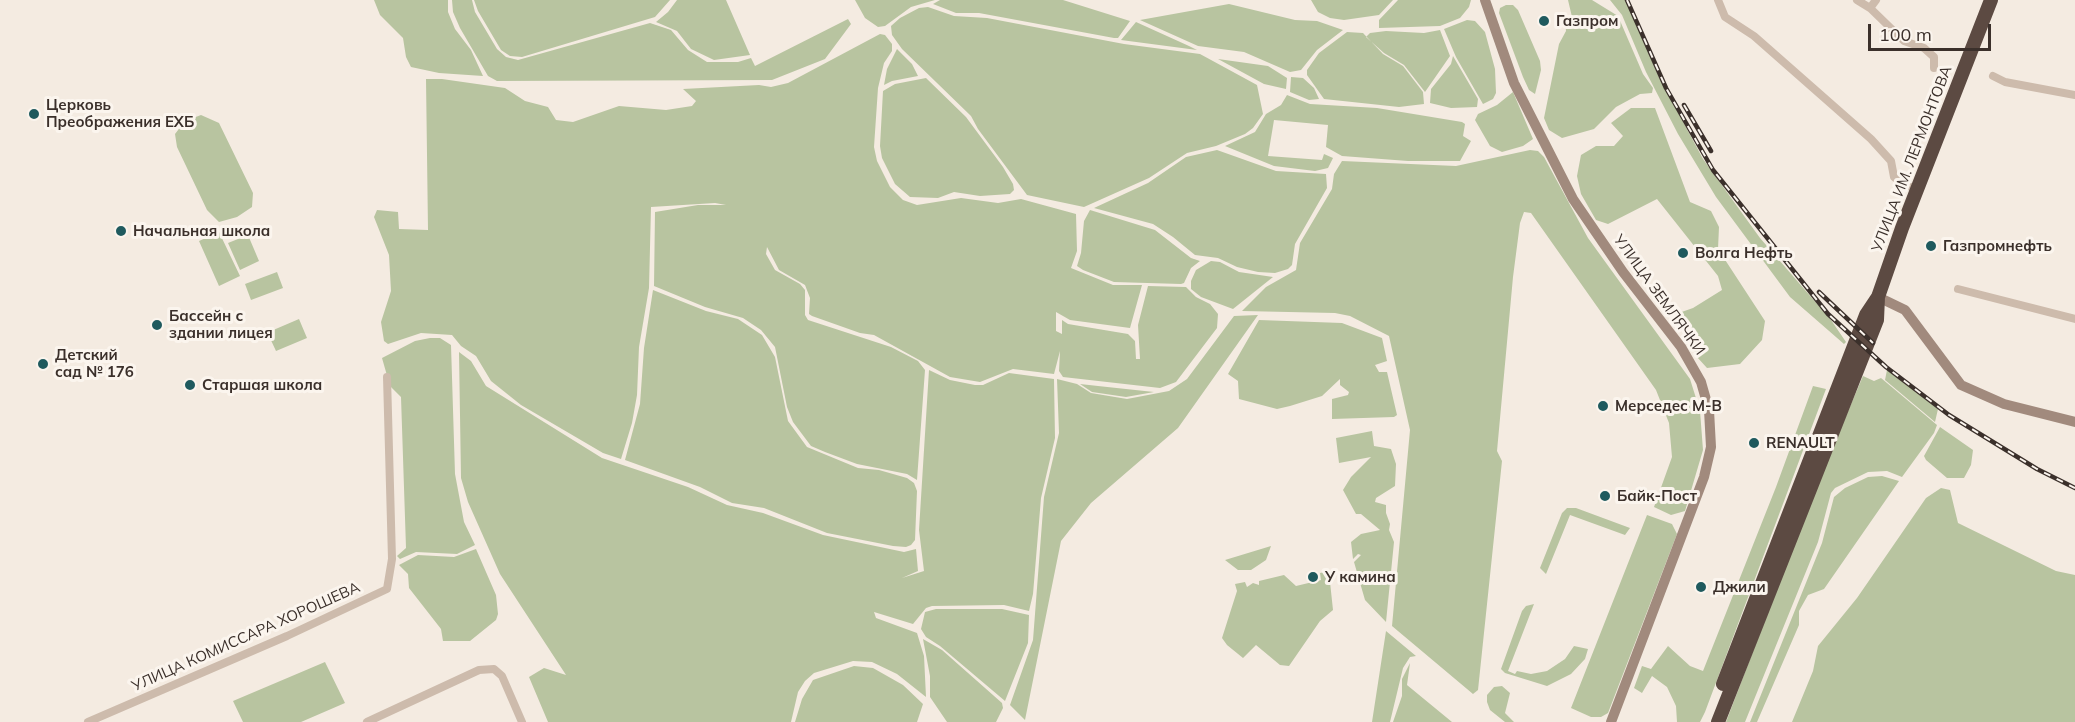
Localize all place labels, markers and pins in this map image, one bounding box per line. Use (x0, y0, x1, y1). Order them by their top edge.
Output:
place label: Газпром (1556, 12, 1619, 30)
marker: Газпром (1537, 14, 1551, 28)
place label: Церковь Преображения ЕХБ (46, 96, 194, 131)
marker: Церковь Преображения ЕХБ (27, 107, 41, 121)
place label: Начальная школа (133, 222, 270, 240)
marker: Начальная школа (114, 224, 128, 238)
place label: Газпромнефть (1943, 237, 2052, 255)
marker: Газпромнефть (1924, 239, 1938, 253)
place label: Волга Нефть (1695, 244, 1793, 262)
marker: Волга Нефть (1676, 246, 1690, 260)
place label: Бассейн с здании лицея (169, 307, 273, 342)
marker: Бассейн с здании лицея (150, 318, 164, 332)
place label: Детский сад № 176 (55, 346, 134, 381)
marker: Детский сад № 176 (36, 357, 50, 371)
place label: Старшая школа (202, 376, 322, 394)
marker: Старшая школа (183, 378, 197, 392)
place label: Мерседес M-B (1615, 397, 1722, 415)
marker: Мерседес M-B (1596, 399, 1610, 413)
place label: RENAULT (1766, 434, 1835, 452)
marker: RENAULT (1747, 436, 1761, 450)
place label: Байк-Пост (1617, 487, 1697, 505)
marker: Байк-Пост (1598, 489, 1612, 503)
place label: У камина (1325, 568, 1396, 586)
marker: У камина (1306, 570, 1320, 584)
place label: Джили (1713, 578, 1766, 596)
marker: Джили (1694, 580, 1708, 594)

